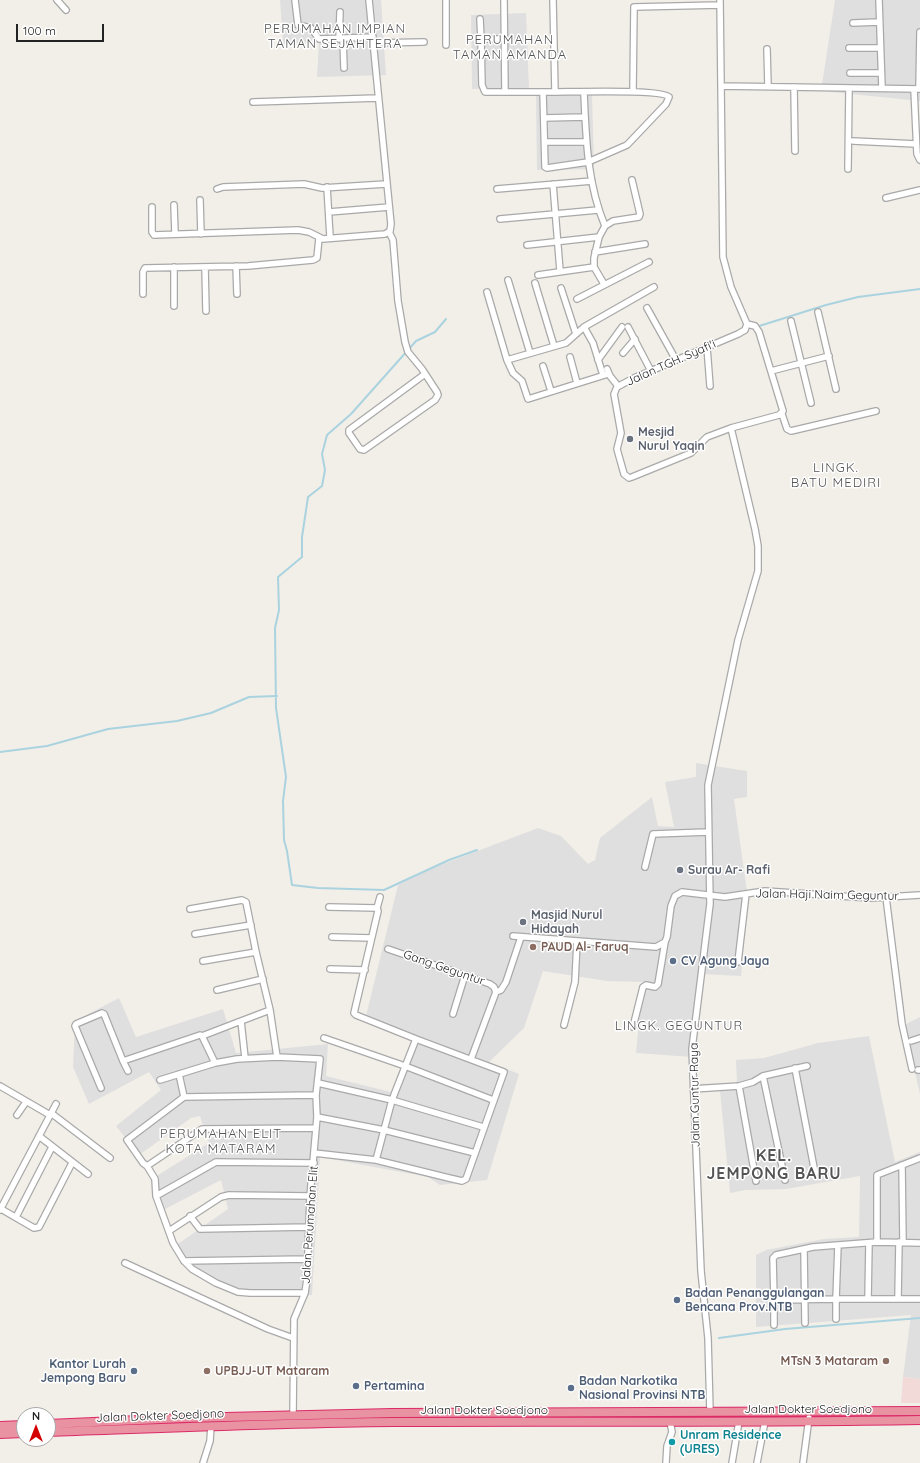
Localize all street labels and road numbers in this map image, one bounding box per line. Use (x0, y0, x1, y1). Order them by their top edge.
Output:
street label: Jalan TGH. Syafi'i (624, 337, 718, 389)
street label: Jalan Haji Naim Geguntur (755, 887, 899, 903)
street label: Gang Geguntur (401, 947, 487, 989)
street label: Jalan Guntur Raya (687, 1043, 703, 1147)
street label: Jalan Perumahan Elit (299, 1165, 321, 1285)
street label: Jalan Dokter Soedjono (744, 1402, 872, 1416)
street label: Jalan Dokter Soedjono (420, 1403, 548, 1417)
street label: Jalan Dokter Soedjono (96, 1407, 224, 1425)

